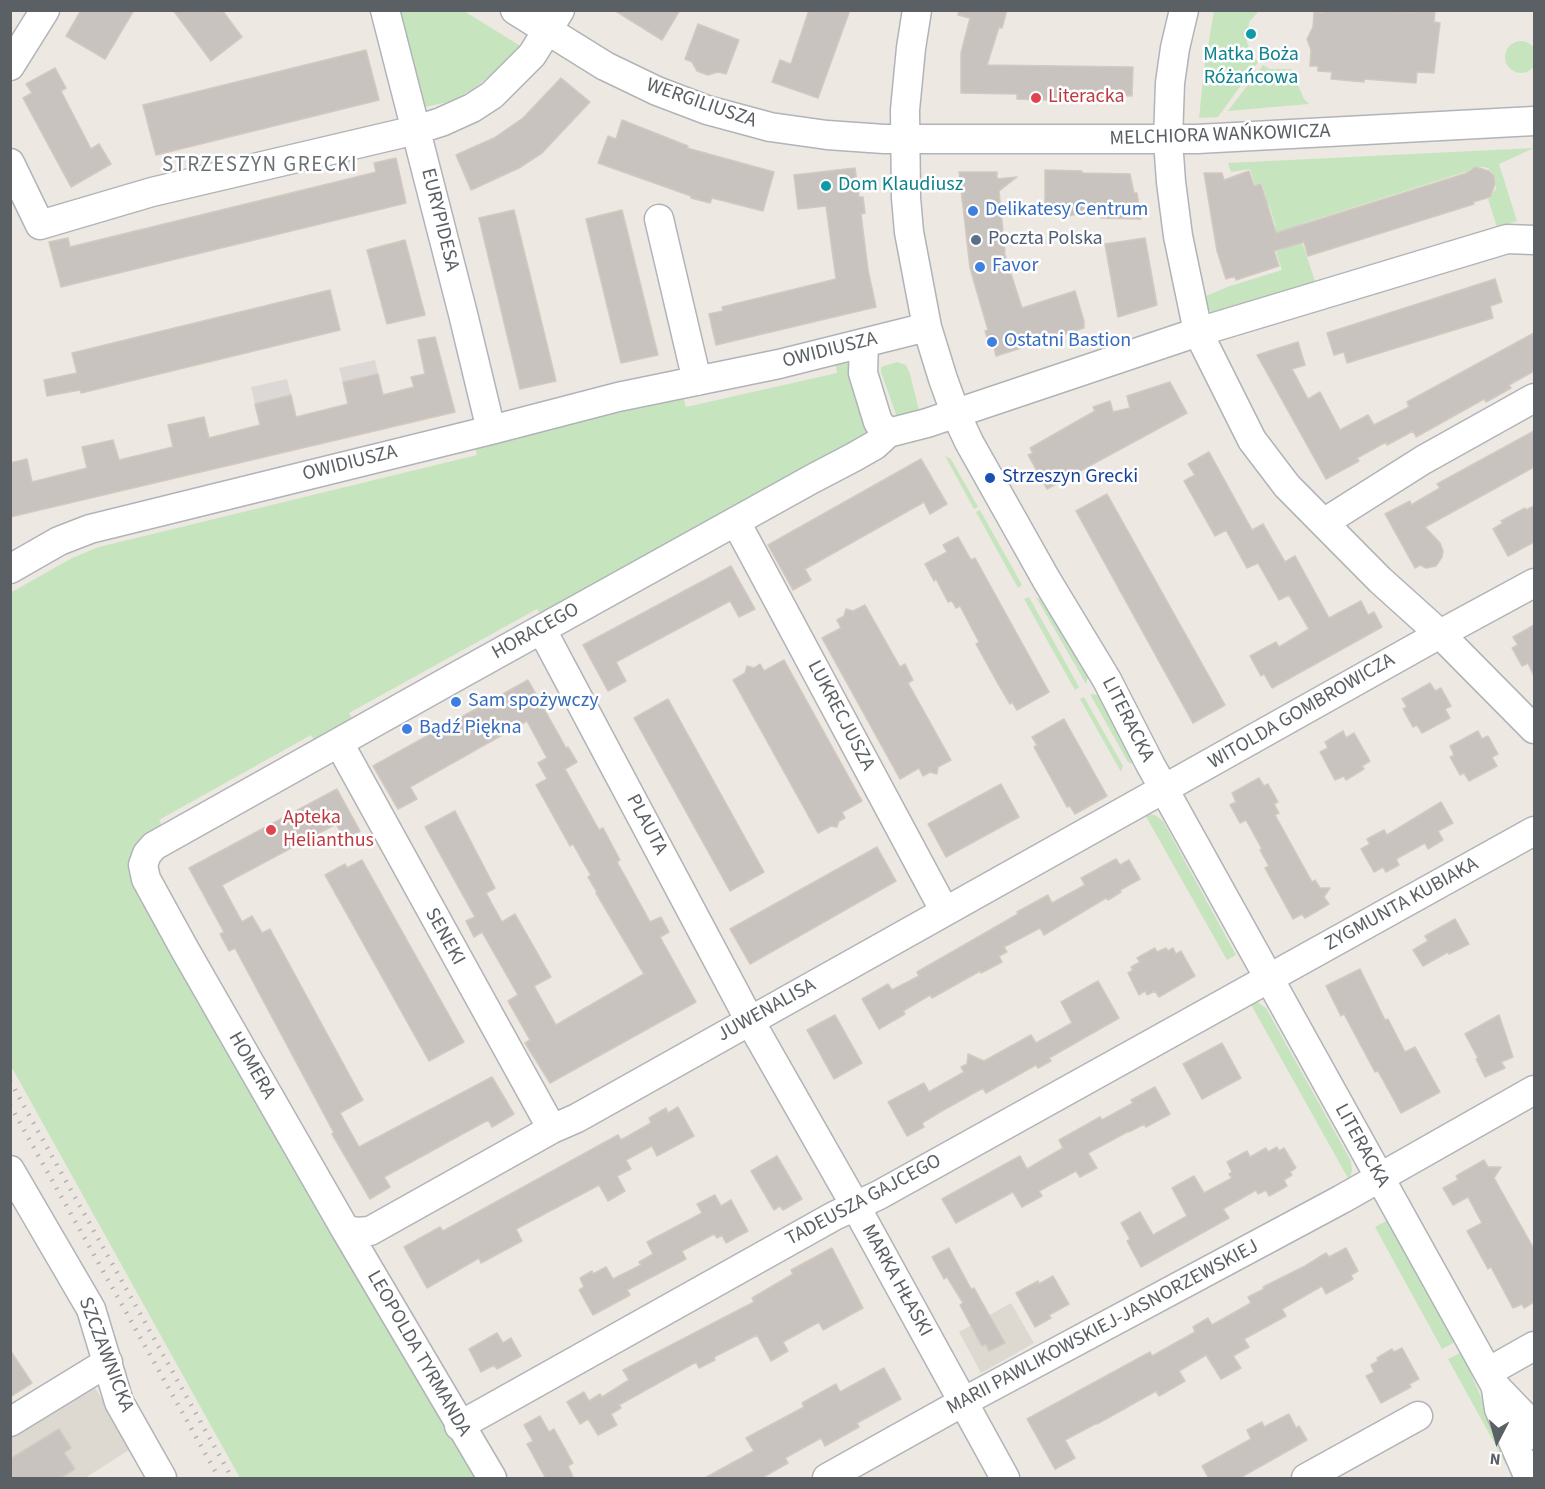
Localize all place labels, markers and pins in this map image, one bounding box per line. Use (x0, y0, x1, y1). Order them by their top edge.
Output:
marker: Matka Boża Różańcowa (1244, 27, 1258, 41)
place label: Matka Boża Różańcowa (1203, 44, 1299, 91)
place label: Literacka (1048, 86, 1124, 110)
marker: Literacka (1029, 91, 1043, 105)
place label: Dom Klaudiusz (838, 174, 963, 198)
marker: Dom Klaudiusz (819, 179, 833, 193)
place label: Delikatesy Centrum (985, 199, 1148, 223)
marker: Delikatesy Centrum (966, 204, 980, 218)
place label: Poczta Polska (988, 228, 1103, 252)
marker: Poczta Polska (969, 233, 983, 247)
place label: Favor (992, 255, 1038, 279)
marker: Favor (973, 260, 987, 274)
place label: Ostatni Bastion (1004, 330, 1131, 354)
marker: Ostatni Bastion (985, 335, 999, 349)
place label: Strzeszyn Grecki (1002, 466, 1138, 490)
marker: Strzeszyn Grecki (983, 471, 997, 485)
place label: Sam spożywczy (468, 690, 599, 714)
marker: Sam spożywczy (449, 695, 463, 709)
place label: Bądź Piękna (419, 717, 522, 741)
marker: Bądź Piękna (400, 722, 414, 736)
place label: Apteka Helianthus (283, 807, 374, 854)
marker: Apteka Helianthus (264, 823, 278, 837)

